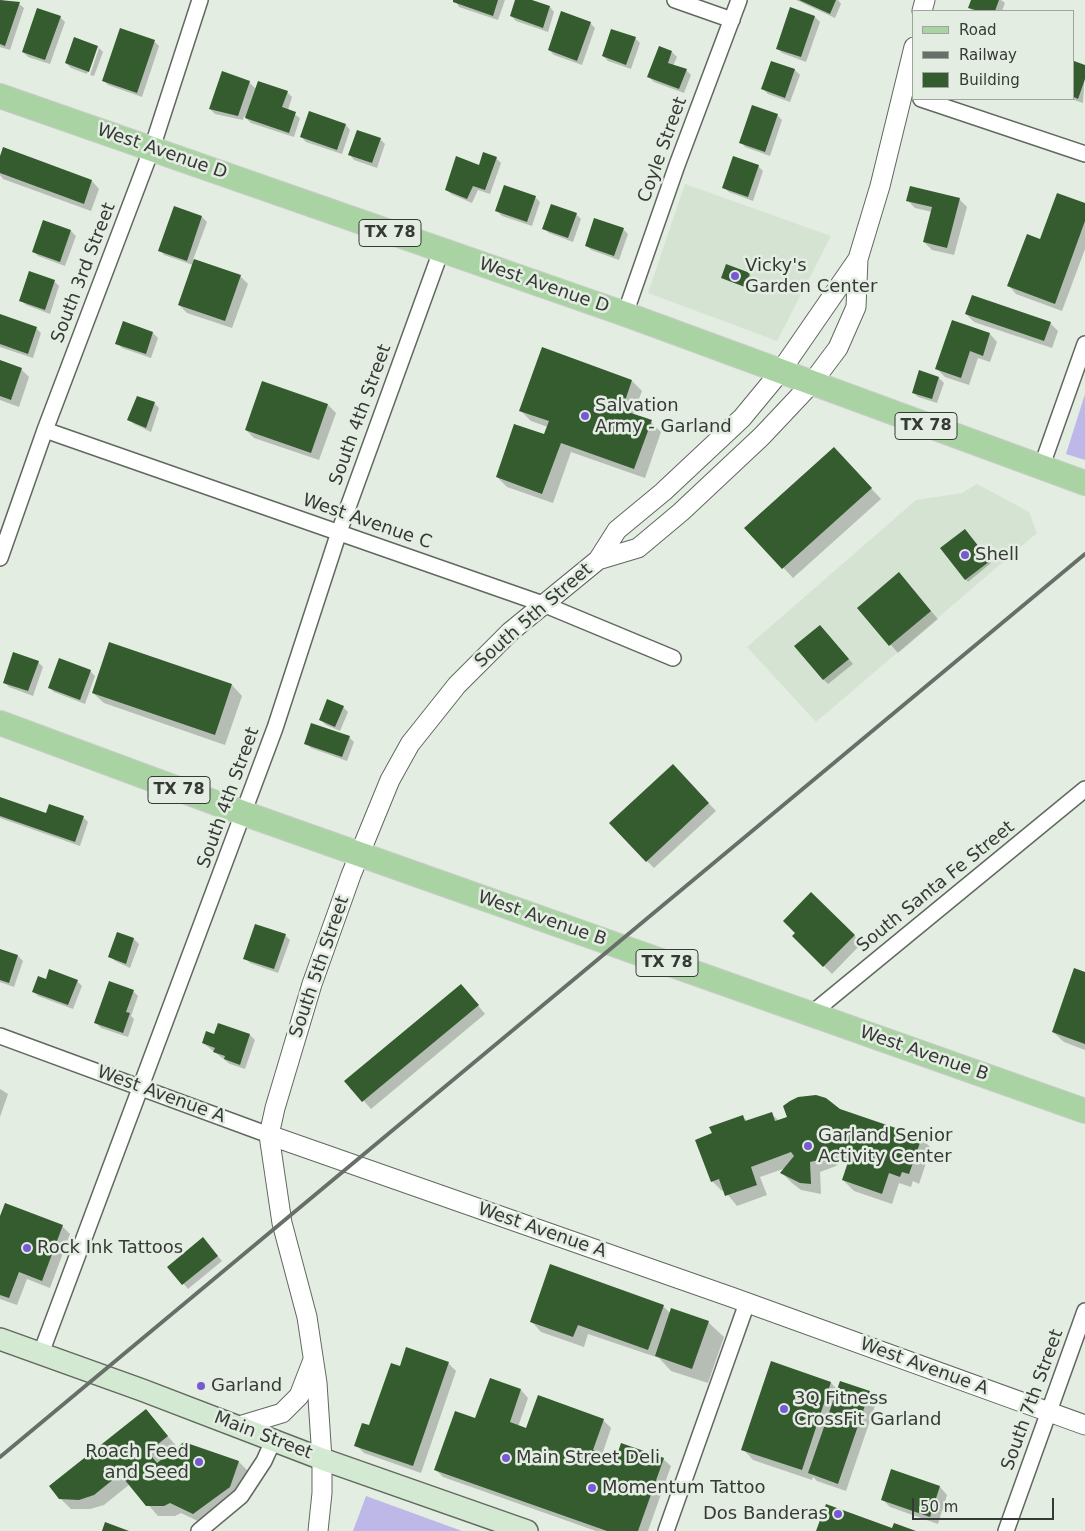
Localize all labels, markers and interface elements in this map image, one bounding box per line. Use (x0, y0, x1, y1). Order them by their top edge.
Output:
legend (912, 10, 1075, 100)
text: Road (959, 21, 997, 39)
text: Railway (959, 46, 1017, 64)
text: Building (959, 71, 1020, 89)
street label: Coyle Street (634, 94, 692, 206)
street label: West Avenue D (94, 120, 230, 184)
street label: South 3rd Street (47, 200, 121, 346)
road number: TX 78 (359, 220, 421, 247)
street label: West Avenue D (476, 254, 612, 318)
place label: Vicky's Garden Center (745, 255, 877, 298)
marker: Vicky's Garden Center (729, 270, 741, 282)
street label: South 4th Street (325, 342, 397, 488)
place label: Salvation Army - Garland (595, 395, 732, 438)
marker: Salvation Army - Garland (579, 410, 591, 422)
road number: TX 78 (895, 412, 957, 440)
street label: West Avenue C (300, 490, 434, 554)
place label: Shell (975, 544, 1019, 566)
marker: Shell (959, 549, 971, 561)
street label: South 5th Street (471, 559, 597, 673)
street label: South 4th Street (193, 725, 265, 871)
road number: TX 78 (148, 776, 210, 804)
street label: South Santa Fe Street (853, 817, 1019, 957)
street label: West Avenue B (475, 887, 609, 951)
street label: South 5th Street (286, 893, 354, 1041)
road number: TX 78 (636, 950, 698, 976)
street label: West Avenue B (857, 1022, 991, 1086)
street label: West Avenue A (94, 1062, 228, 1128)
place label: Garland Senior Activity Center (818, 1125, 952, 1168)
marker: Garland Senior Activity Center (802, 1140, 814, 1152)
street label: West Avenue A (475, 1199, 609, 1263)
place label: Rock Ink Tattoos (37, 1237, 183, 1259)
marker: Rock Ink Tattoos (21, 1242, 33, 1254)
street label: South 7th Street (997, 1327, 1069, 1473)
street label: West Avenue A (857, 1334, 991, 1400)
place label: Garland (211, 1375, 282, 1397)
marker: Garland (195, 1380, 207, 1392)
place label: 3Q Fitness CrossFit Garland (794, 1388, 941, 1430)
marker: 3Q Fitness CrossFit Garland (778, 1403, 790, 1415)
street label: Main Street (211, 1407, 315, 1465)
place label: Roach Feed and Seed (85, 1441, 189, 1484)
place label: Main Street Deli (516, 1447, 660, 1469)
marker: Main Street Deli (500, 1452, 512, 1464)
marker: Roach Feed and Seed (193, 1456, 205, 1468)
place label: Momentum Tattoo (602, 1477, 765, 1499)
marker: Momentum Tattoo (586, 1482, 598, 1494)
scale bar (915, 1488, 1058, 1520)
text: 50 m (920, 1498, 958, 1516)
place label: Dos Banderas (703, 1503, 828, 1525)
marker: Dos Banderas (832, 1508, 844, 1520)

